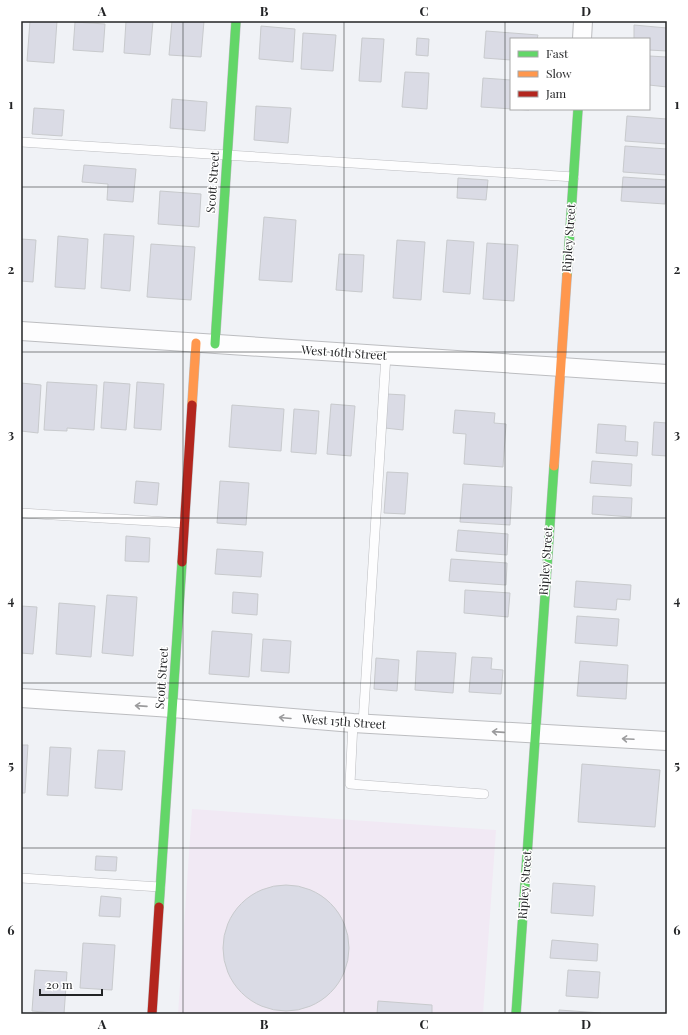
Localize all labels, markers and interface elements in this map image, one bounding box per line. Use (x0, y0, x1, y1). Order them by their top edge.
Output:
text: A (97, 2, 107, 19)
text: B (260, 2, 269, 19)
text: C (419, 2, 429, 19)
text: D (581, 2, 591, 19)
legend (510, 38, 650, 110)
text: Fast (546, 45, 569, 61)
text: Slow (546, 65, 572, 81)
text: Jam (545, 85, 567, 101)
text: 1 (9, 95, 14, 112)
text: 1 (675, 95, 680, 112)
street label: Scott Street (202, 150, 222, 213)
street label: Ripley Street (558, 202, 578, 273)
text: 2 (8, 260, 15, 277)
text: 2 (674, 260, 681, 277)
street label: West 16th Street (300, 341, 388, 363)
text: 3 (8, 425, 14, 442)
text: 3 (674, 425, 680, 442)
street label: Ripley Street (535, 525, 555, 596)
text: 4 (8, 591, 15, 608)
text: 4 (674, 591, 681, 608)
street label: Scott Street (151, 646, 171, 709)
one-way arrow (135, 703, 148, 710)
street label: West 15th Street (300, 710, 387, 732)
one-way arrow (279, 714, 292, 721)
one-way arrow (492, 729, 505, 736)
one-way arrow (622, 736, 635, 743)
text: 5 (8, 756, 14, 773)
text: 5 (674, 756, 680, 773)
street label: Ripley Street (514, 849, 534, 920)
text: 6 (7, 921, 15, 938)
text: 6 (673, 921, 681, 938)
scale bar (40, 971, 102, 997)
text: 20 m (46, 976, 73, 992)
text: A (97, 1015, 107, 1032)
text: B (260, 1015, 269, 1032)
text: C (419, 1015, 429, 1032)
text: D (581, 1015, 591, 1032)

